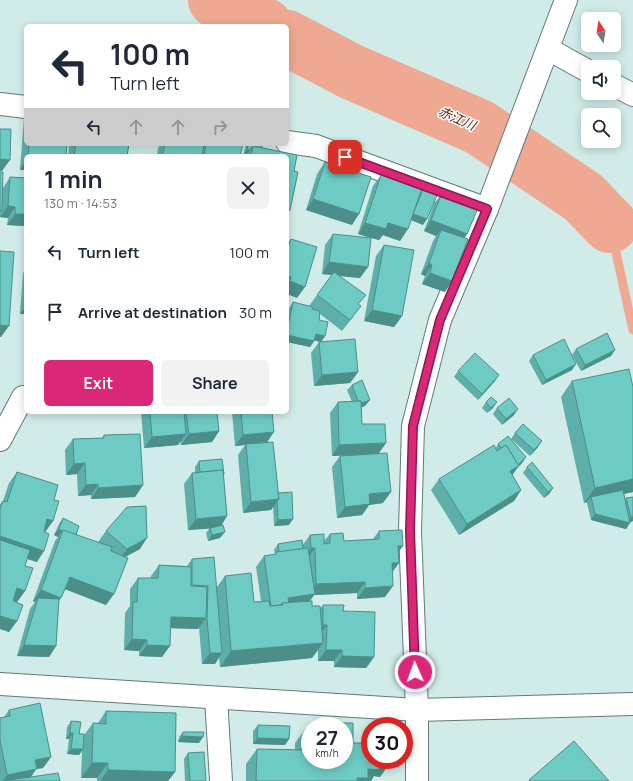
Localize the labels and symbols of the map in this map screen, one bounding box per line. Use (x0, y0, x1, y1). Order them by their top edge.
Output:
north arrow (581, 12, 621, 52)
water label: 赤江川 (436, 102, 480, 135)
pin (328, 140, 362, 174)
position arrow (394, 651, 436, 693)
speed limit sign: 30 (361, 717, 413, 769)

